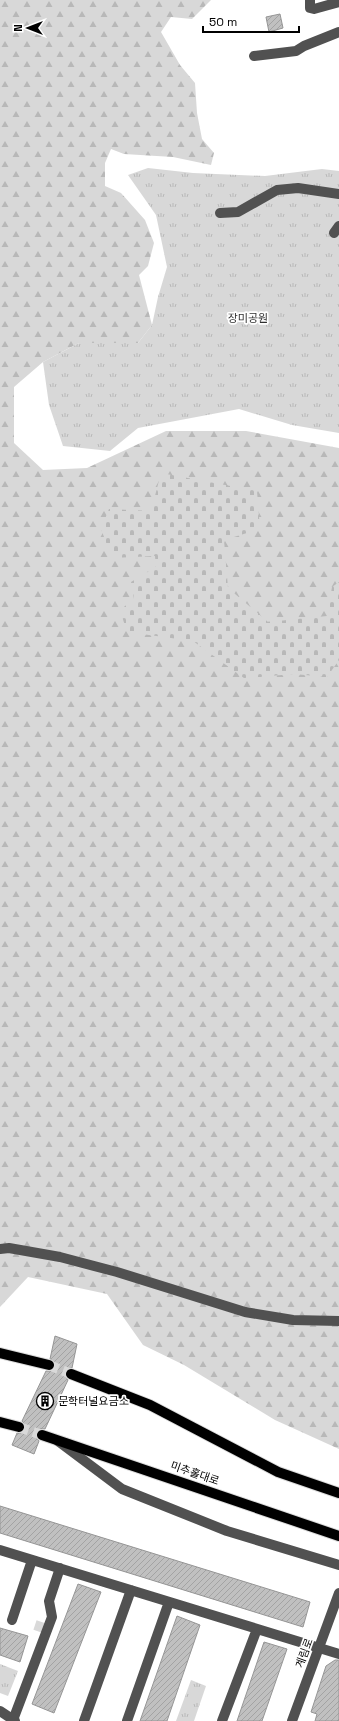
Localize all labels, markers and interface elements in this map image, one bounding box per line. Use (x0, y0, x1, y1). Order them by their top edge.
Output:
north arrow (8, 8, 48, 48)
scale bar (203, 8, 299, 34)
text: 50 m (209, 14, 237, 30)
text: N (11, 24, 25, 32)
park label: 장미공원 (228, 311, 268, 325)
building icon: 문학터널요금소 (35, 1391, 55, 1411)
place label: 문학터널요금소 (58, 1394, 129, 1408)
street label: 미추홀대로 (169, 1458, 221, 1488)
street label: 계림로 (292, 1636, 316, 1670)

